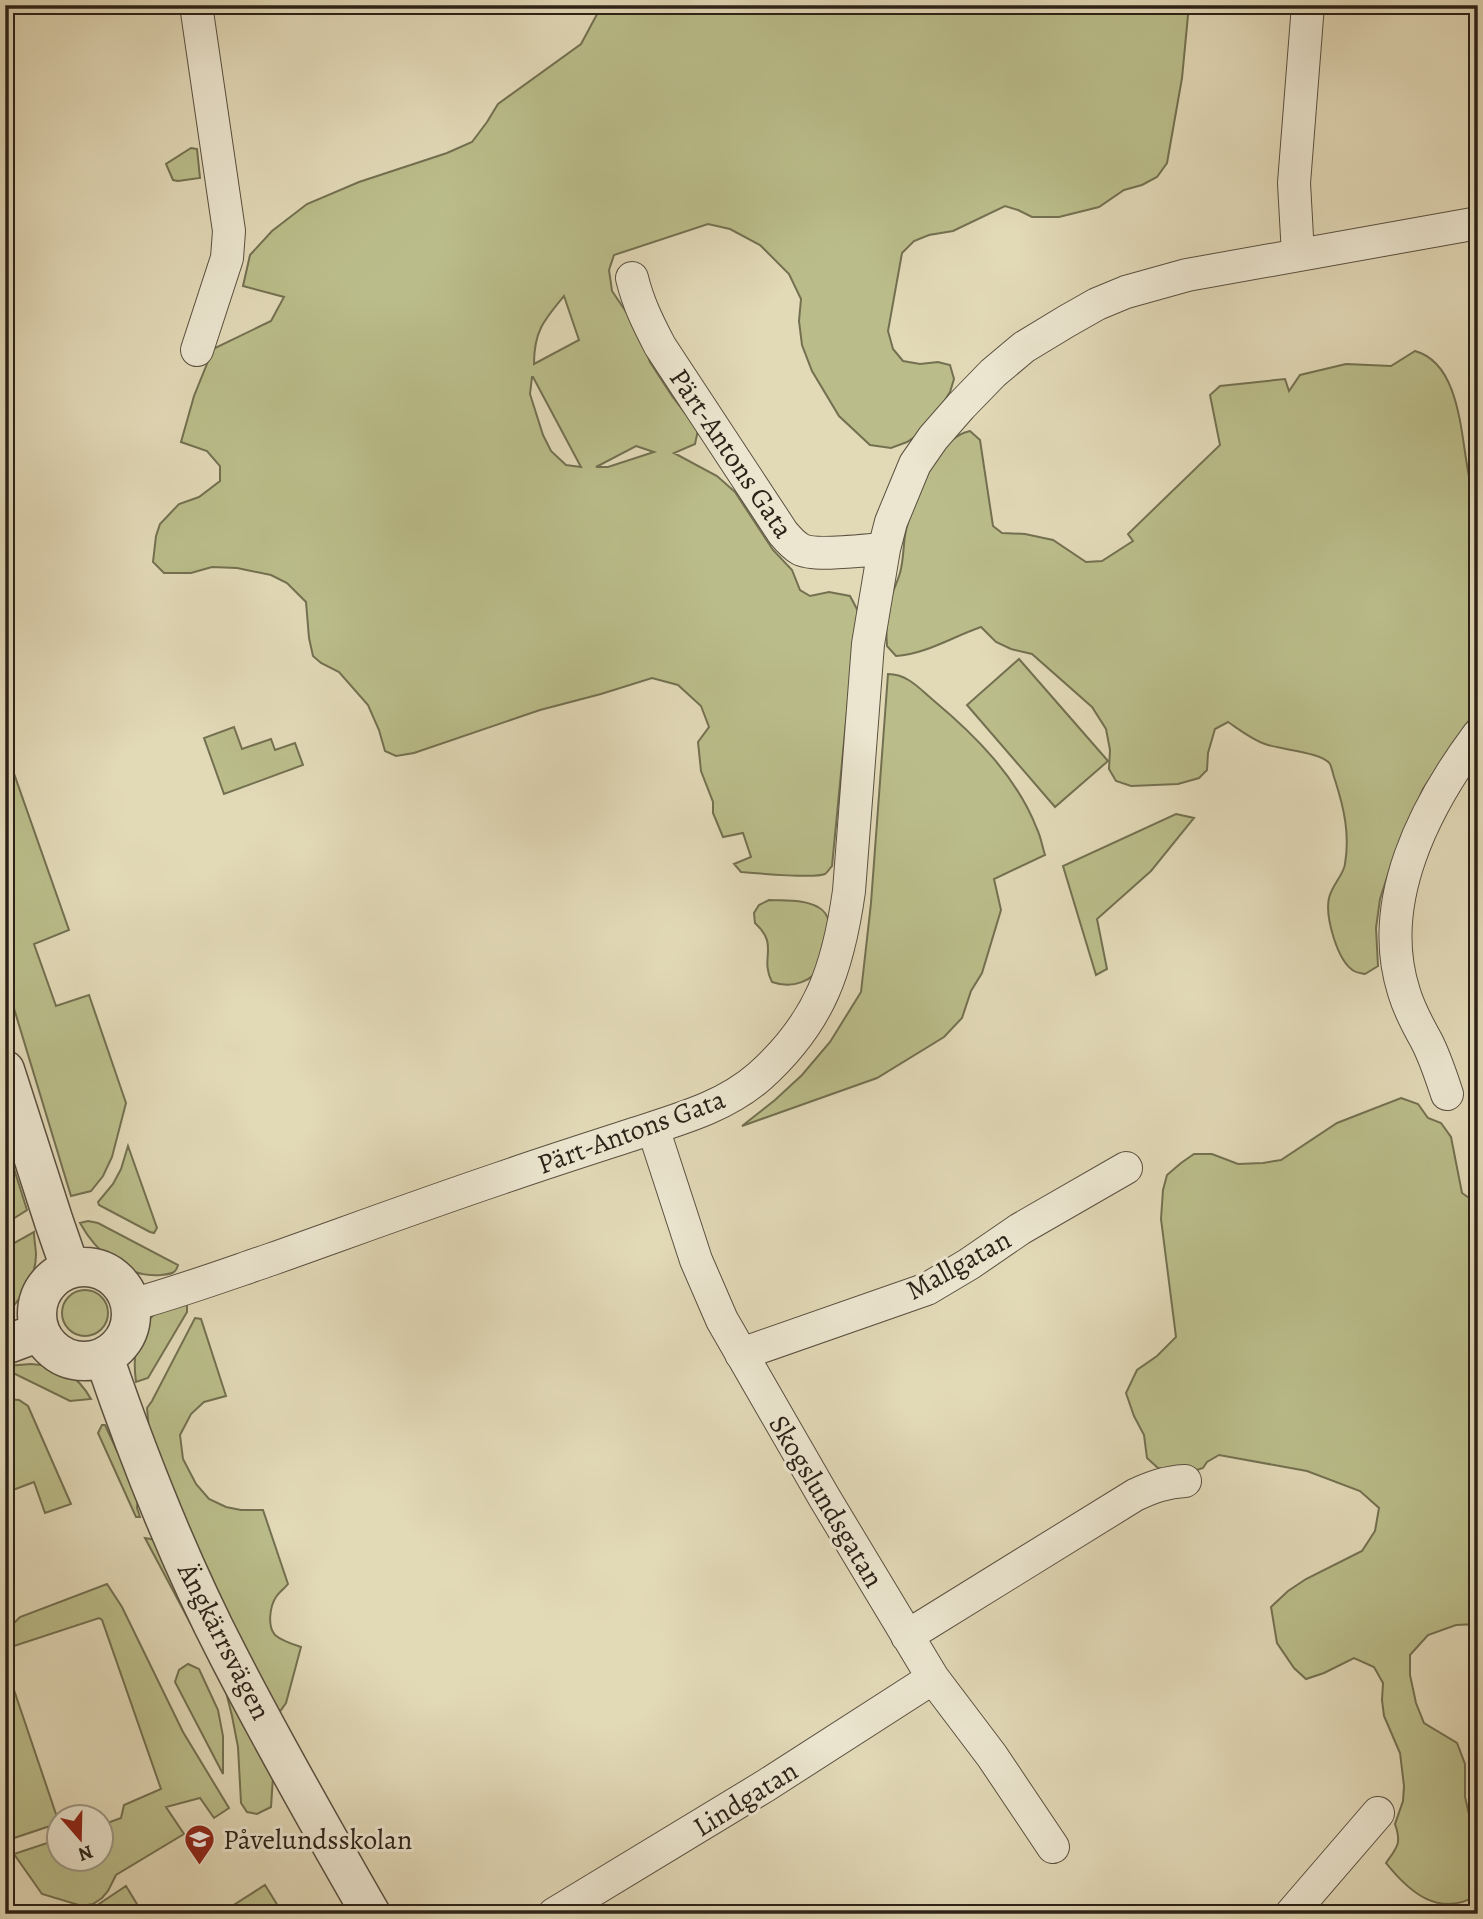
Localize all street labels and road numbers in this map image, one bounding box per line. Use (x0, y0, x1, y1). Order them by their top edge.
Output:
street label: Pärt-Antons Gata (660, 361, 802, 546)
street label: Pärt-Antons Gata (532, 1080, 731, 1184)
street label: Mallgatan (899, 1221, 1018, 1309)
street label: Skogslundsgatan (760, 1408, 893, 1595)
street label: Ängkärrsvägen (168, 1556, 280, 1726)
street label: Lindgatan (686, 1752, 805, 1846)

